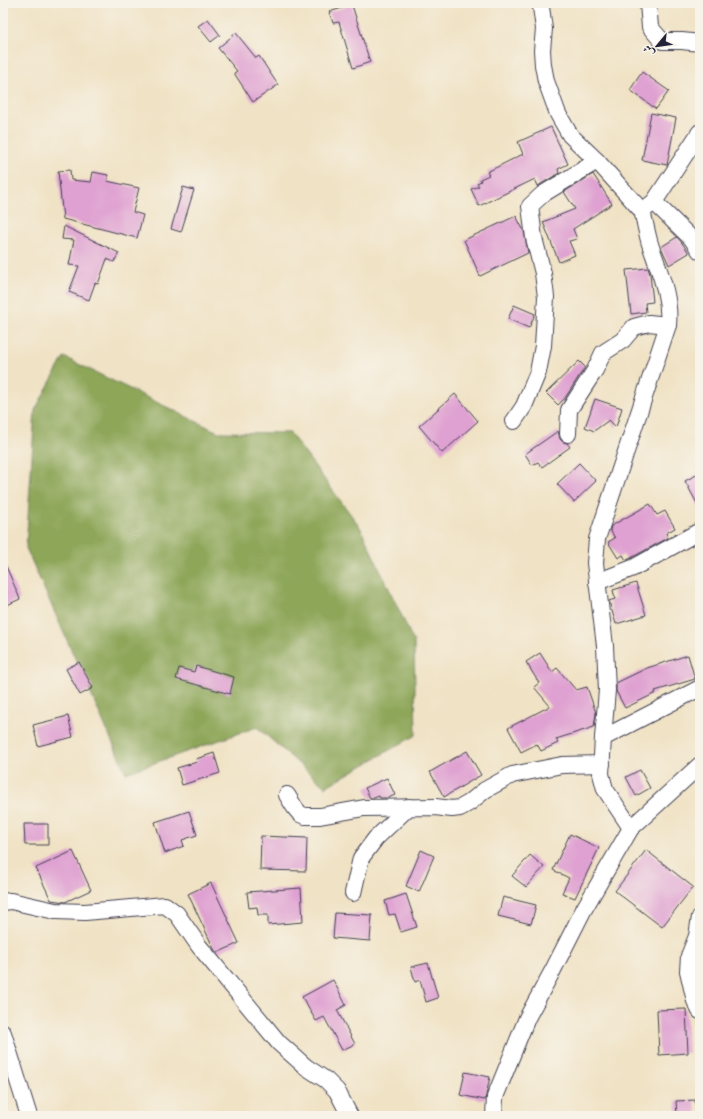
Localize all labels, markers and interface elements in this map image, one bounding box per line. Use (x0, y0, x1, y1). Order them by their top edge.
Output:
north arrow (637, 26, 677, 66)
text: ش (640, 42, 658, 59)

